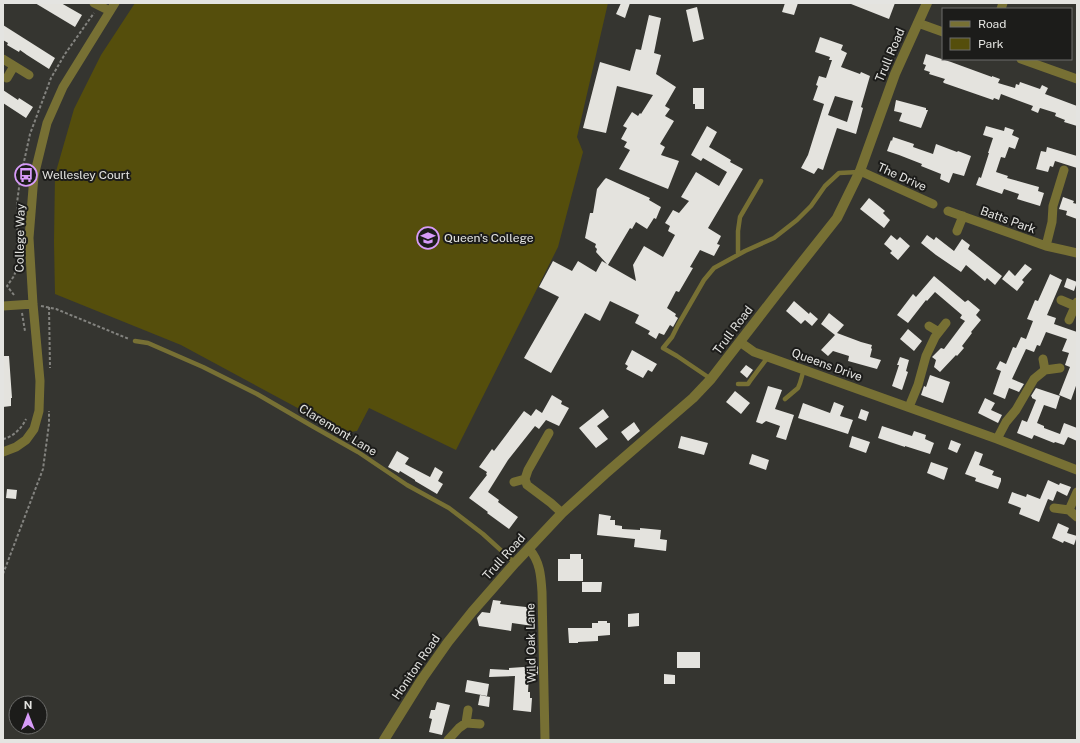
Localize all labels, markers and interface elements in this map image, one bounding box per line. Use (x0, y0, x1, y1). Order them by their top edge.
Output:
legend (942, 8, 1072, 60)
text: Road (978, 17, 1006, 31)
street label: Trull Road (872, 26, 908, 84)
text: Park (978, 37, 1004, 51)
street label: The Drive (875, 160, 929, 194)
bus stop icon: Wellesley Court (13, 162, 39, 188)
place label: Wellesley Court (42, 168, 130, 182)
street label: College Way (12, 203, 28, 273)
street label: Batts Park (979, 204, 1038, 237)
school or university icon: Queen's College (415, 225, 441, 251)
place label: Queen's College (444, 231, 534, 245)
street label: Trull Road (710, 303, 756, 357)
street label: Queens Drive (790, 346, 864, 384)
street label: Claremont Lane (297, 401, 380, 459)
street label: Trull Road (480, 531, 528, 583)
street label: Wild Oak Lane (523, 603, 539, 683)
street label: Honiton Road (389, 632, 443, 702)
north arrow (8, 695, 48, 735)
text: N (24, 699, 32, 711)

